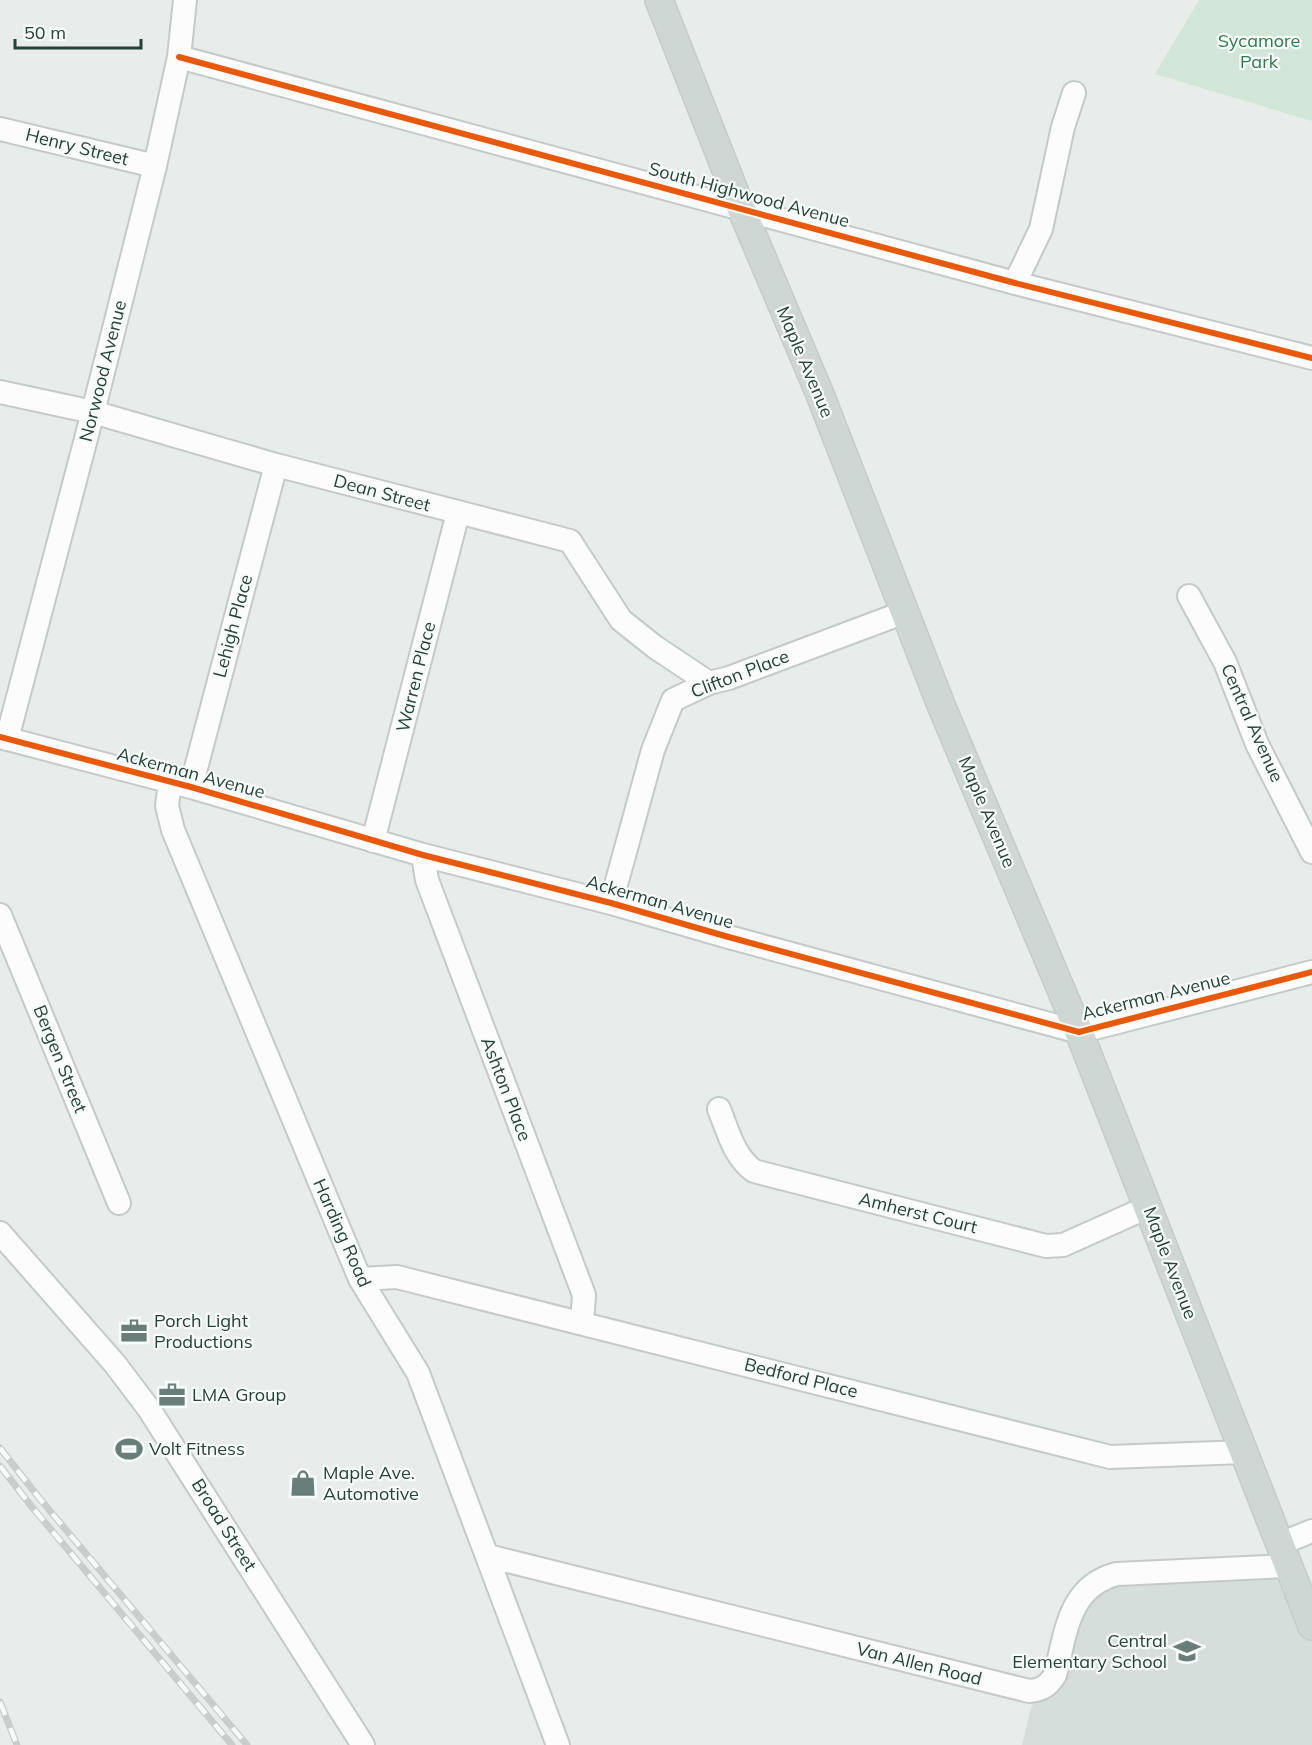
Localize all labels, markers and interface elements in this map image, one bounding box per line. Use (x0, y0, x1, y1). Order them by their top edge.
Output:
scale bar (15, 12, 141, 50)
text: 50 m (24, 21, 66, 44)
park label: Sycamore Park (1218, 29, 1300, 73)
street label: Henry Street (23, 123, 131, 170)
street label: South Highwood Avenue (646, 157, 852, 232)
street label: Norwood Avenue (74, 298, 131, 444)
street label: Maple Avenue (772, 303, 839, 421)
street label: Dean Street (331, 469, 433, 516)
street label: Lehigh Place (208, 572, 257, 680)
street label: Warren Place (391, 619, 440, 735)
street label: Clifton Place (687, 644, 792, 703)
street label: Central Avenue (1216, 660, 1289, 786)
street label: Ackerman Avenue (115, 742, 268, 803)
street label: Maple Avenue (954, 753, 1021, 871)
street label: Ackerman Avenue (584, 870, 736, 934)
street label: Ackerman Avenue (1079, 966, 1232, 1025)
street label: Bergen Street (28, 1002, 93, 1116)
street label: Ashton Place (476, 1034, 537, 1144)
street label: Harding Road (308, 1175, 377, 1291)
street label: Amherst Court (856, 1187, 980, 1238)
street label: Maple Avenue (1138, 1203, 1202, 1322)
place label: Porch Light Productions (154, 1309, 253, 1353)
office icon: Porch Light Productions (119, 1316, 149, 1346)
street label: Bedford Place (742, 1352, 860, 1403)
office icon: LMA Group (157, 1380, 187, 1410)
place label: LMA Group (192, 1383, 286, 1406)
sports icon: Volt Fitness (114, 1434, 144, 1464)
place label: Volt Fitness (149, 1437, 245, 1460)
place label: Maple Ave. Automotive (323, 1461, 419, 1505)
shop icon: Maple Ave. Automotive (288, 1468, 318, 1498)
street label: Broad Street (187, 1474, 262, 1575)
place label: Central Elementary School (1012, 1629, 1167, 1673)
school or university icon: Central Elementary School (1172, 1636, 1202, 1666)
street label: Van Allen Road (854, 1637, 984, 1690)

